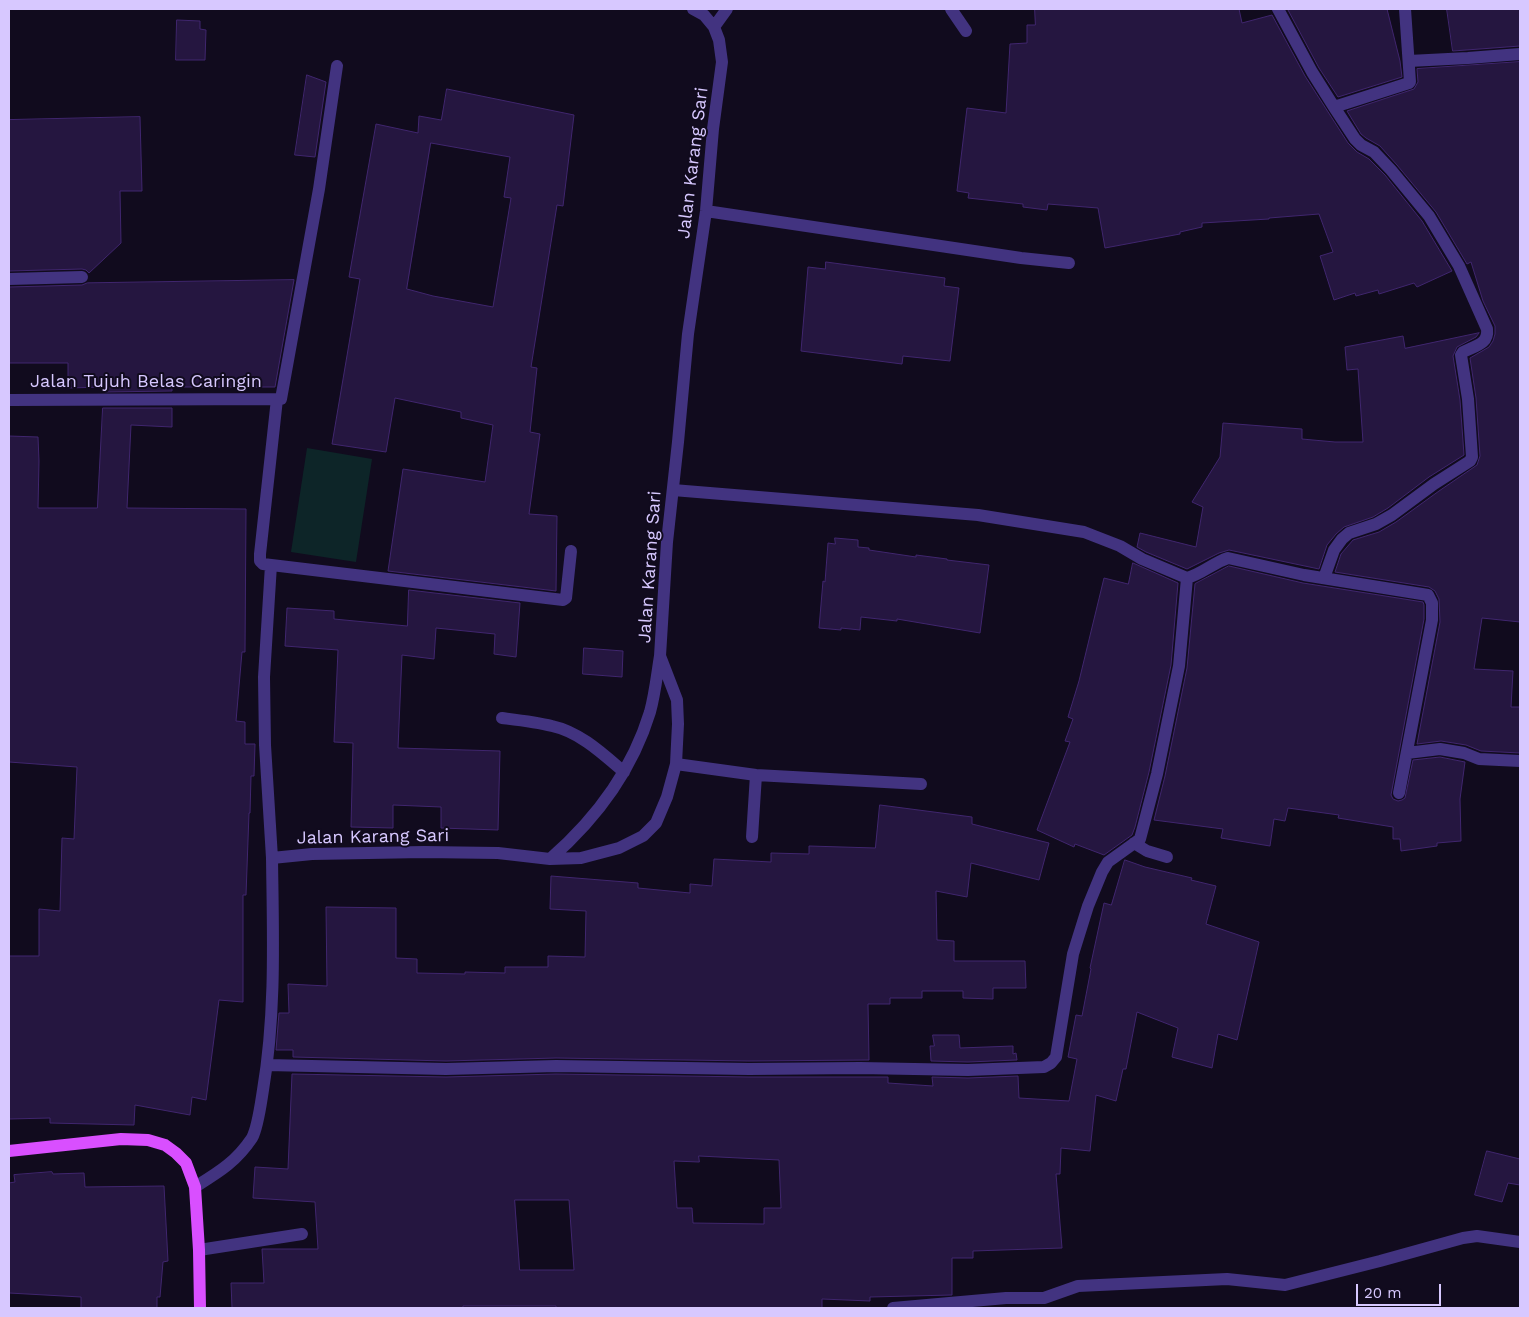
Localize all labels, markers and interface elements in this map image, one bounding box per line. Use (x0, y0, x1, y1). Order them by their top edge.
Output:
street label: Jalan Karang Sari (673, 86, 713, 240)
street label: Jalan Tujuh Belas Caringin (30, 371, 262, 393)
street label: Jalan Karang Sari (634, 490, 666, 644)
street label: Jalan Karang Sari (297, 825, 449, 849)
scale bar (1359, 1274, 1444, 1306)
text: 20 m (1364, 1284, 1402, 1302)

